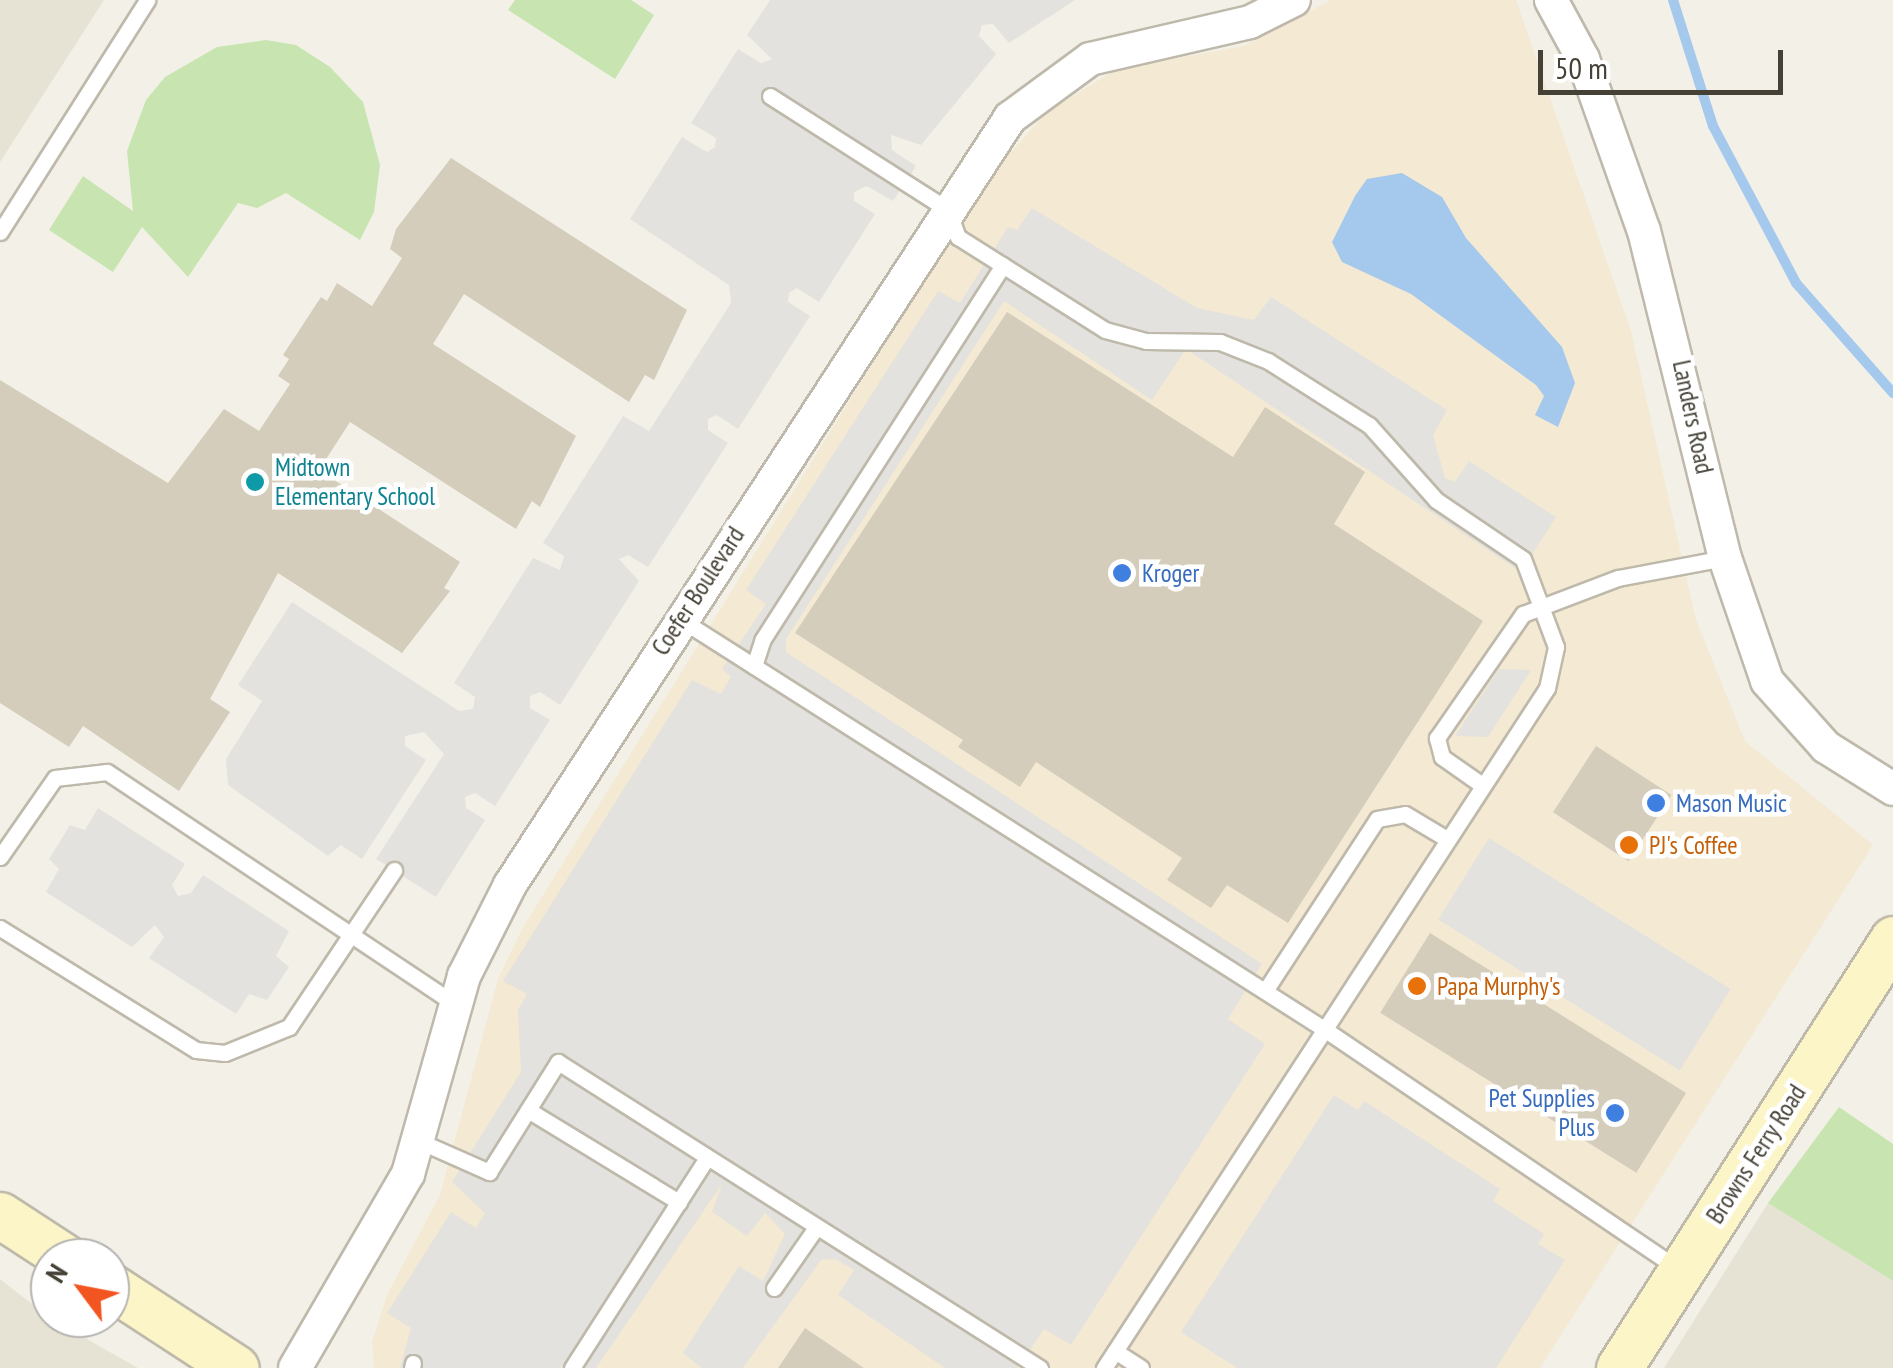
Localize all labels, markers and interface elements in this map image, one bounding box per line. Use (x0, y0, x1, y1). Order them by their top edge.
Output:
scale bar (1543, 30, 1788, 92)
text: 50 m (1555, 48, 1608, 87)
street label: Landers Road (1666, 357, 1720, 477)
place label: Midtown Elementary School (275, 453, 436, 512)
marker: Midtown Elementary School (244, 471, 266, 493)
street label: Coefer Boulevard (645, 521, 751, 661)
place label: Kroger (1142, 558, 1199, 588)
marker: Kroger (1111, 562, 1133, 584)
place label: Mason Music (1676, 788, 1787, 818)
marker: Mason Music (1645, 792, 1667, 814)
place label: PJ's Coffee (1649, 830, 1738, 860)
marker: PJ's Coffee (1618, 834, 1640, 856)
place label: Papa Murphy's (1437, 971, 1560, 1001)
marker: Papa Murphy's (1406, 975, 1428, 997)
street label: Browns Ferry Road (1700, 1079, 1812, 1229)
place label: Pet Supplies Plus (1489, 1084, 1595, 1143)
marker: Pet Supplies Plus (1604, 1102, 1626, 1124)
north arrow (30, 1238, 130, 1338)
text: N (36, 1257, 76, 1289)

